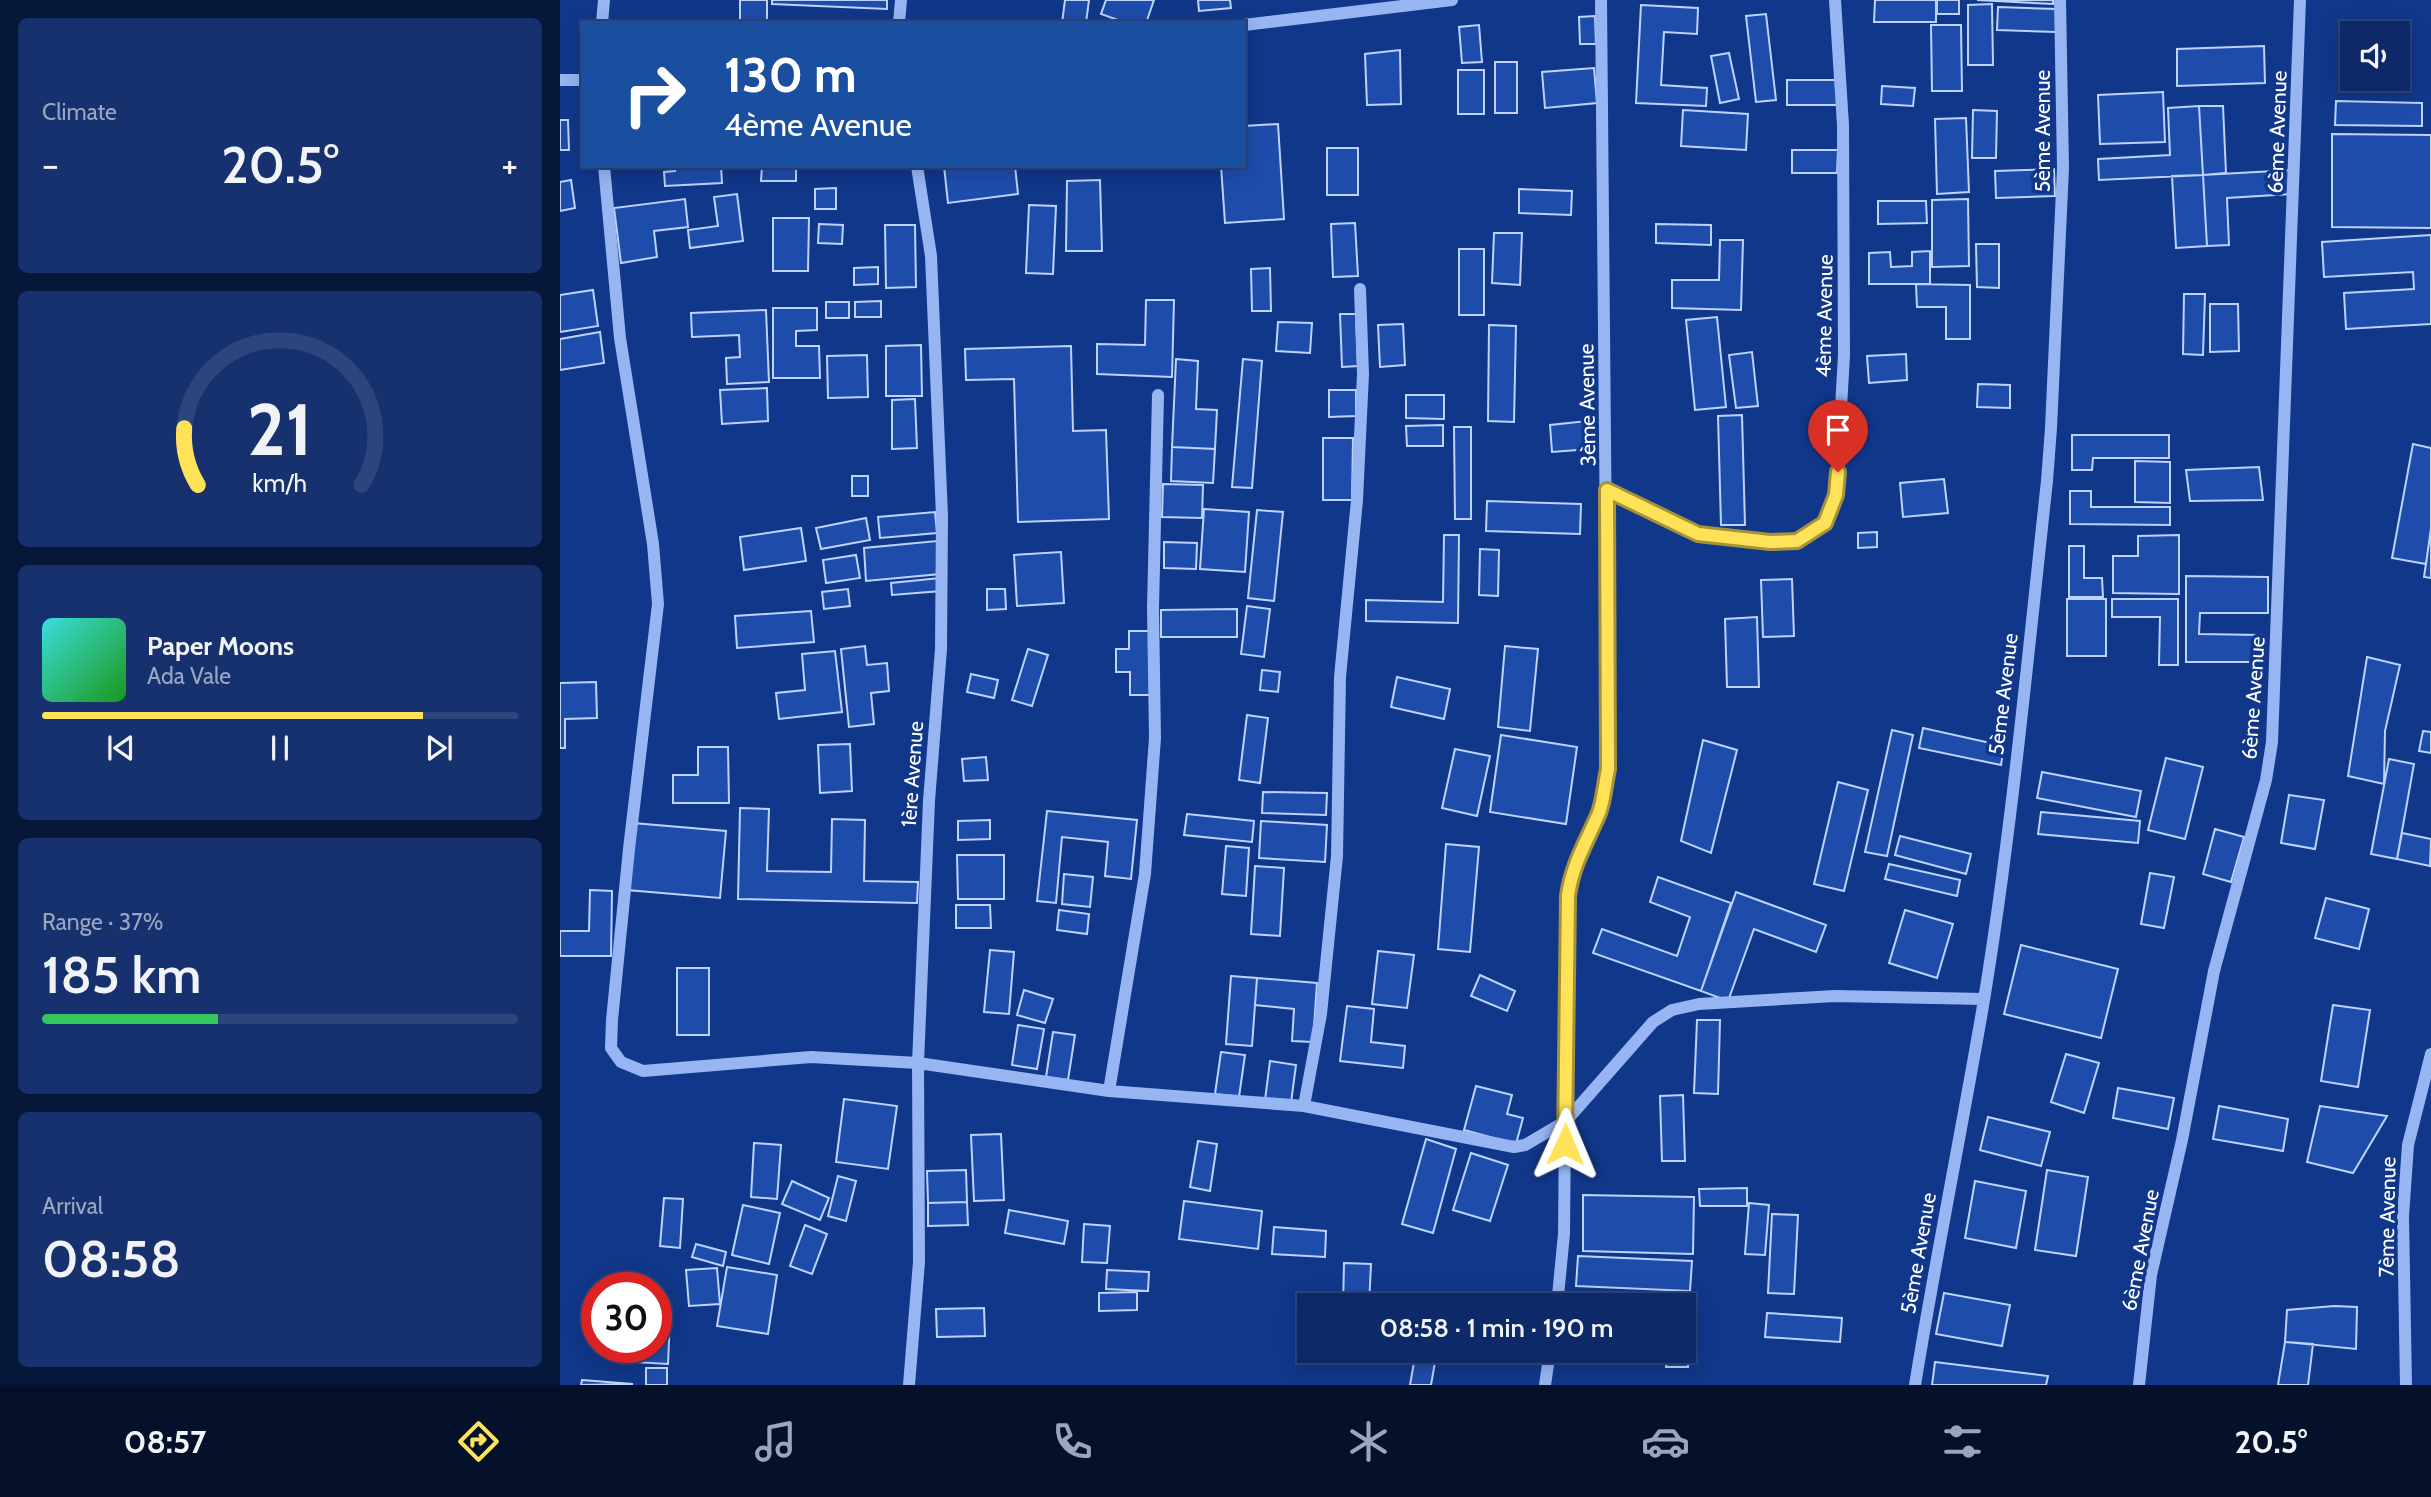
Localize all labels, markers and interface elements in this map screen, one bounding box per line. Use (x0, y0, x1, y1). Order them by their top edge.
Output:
map controls (2340, 21, 2410, 91)
button: sound (2340, 21, 2410, 91)
text: 130 m (724, 45, 857, 104)
icon: right (609, 49, 700, 140)
street label: 5ème Avenue (2030, 69, 2055, 192)
street label: 6ème Avenue (2262, 70, 2292, 194)
text: Climate (42, 98, 117, 126)
text: 4ème Avenue (724, 105, 912, 144)
text: 20.5° (221, 133, 339, 196)
text: − (42, 141, 59, 188)
text: + (501, 141, 518, 188)
street label: 4ème Avenue (1810, 254, 1838, 378)
street label: 3ème Avenue (1573, 343, 1601, 467)
text: 21 (247, 386, 313, 474)
pin (1808, 400, 1868, 472)
icon: arrive (1819, 411, 1857, 449)
text: km/h (253, 468, 307, 498)
text: Paper Moons (147, 630, 294, 662)
street label: 5ème Avenue (1983, 631, 2023, 756)
street label: 6ème Avenue (2236, 635, 2270, 760)
text: Ada Vale (147, 662, 231, 690)
street label: 1ère Avenue (896, 720, 928, 828)
icon: previous (102, 729, 140, 767)
icon: pause (261, 729, 299, 767)
icon: next (420, 729, 458, 767)
text: Range · 37% (42, 908, 163, 936)
text: 185 km (42, 943, 201, 1006)
position arrow (1528, 1107, 1602, 1181)
street label: 7ème Avenue (2373, 1156, 2401, 1278)
street label: 6ème Avenue (2116, 1187, 2164, 1313)
street label: 5ème Avenue (1895, 1190, 1941, 1316)
text: Arrival (42, 1192, 103, 1220)
text: 08:58 (42, 1227, 181, 1290)
speed limit sign: 30 (581, 1272, 672, 1363)
text: 08:58 · 1 min · 190 m (1380, 1312, 1613, 1344)
icon: directions (454, 1417, 503, 1466)
icon: music (751, 1417, 800, 1466)
icon: phone (1048, 1417, 1097, 1466)
icon: climate (1344, 1417, 1393, 1466)
icon: car (1641, 1417, 1690, 1466)
icon: filters (1938, 1417, 1987, 1466)
text: 08:57 (124, 1422, 206, 1461)
text: 20.5° (2234, 1422, 2307, 1461)

